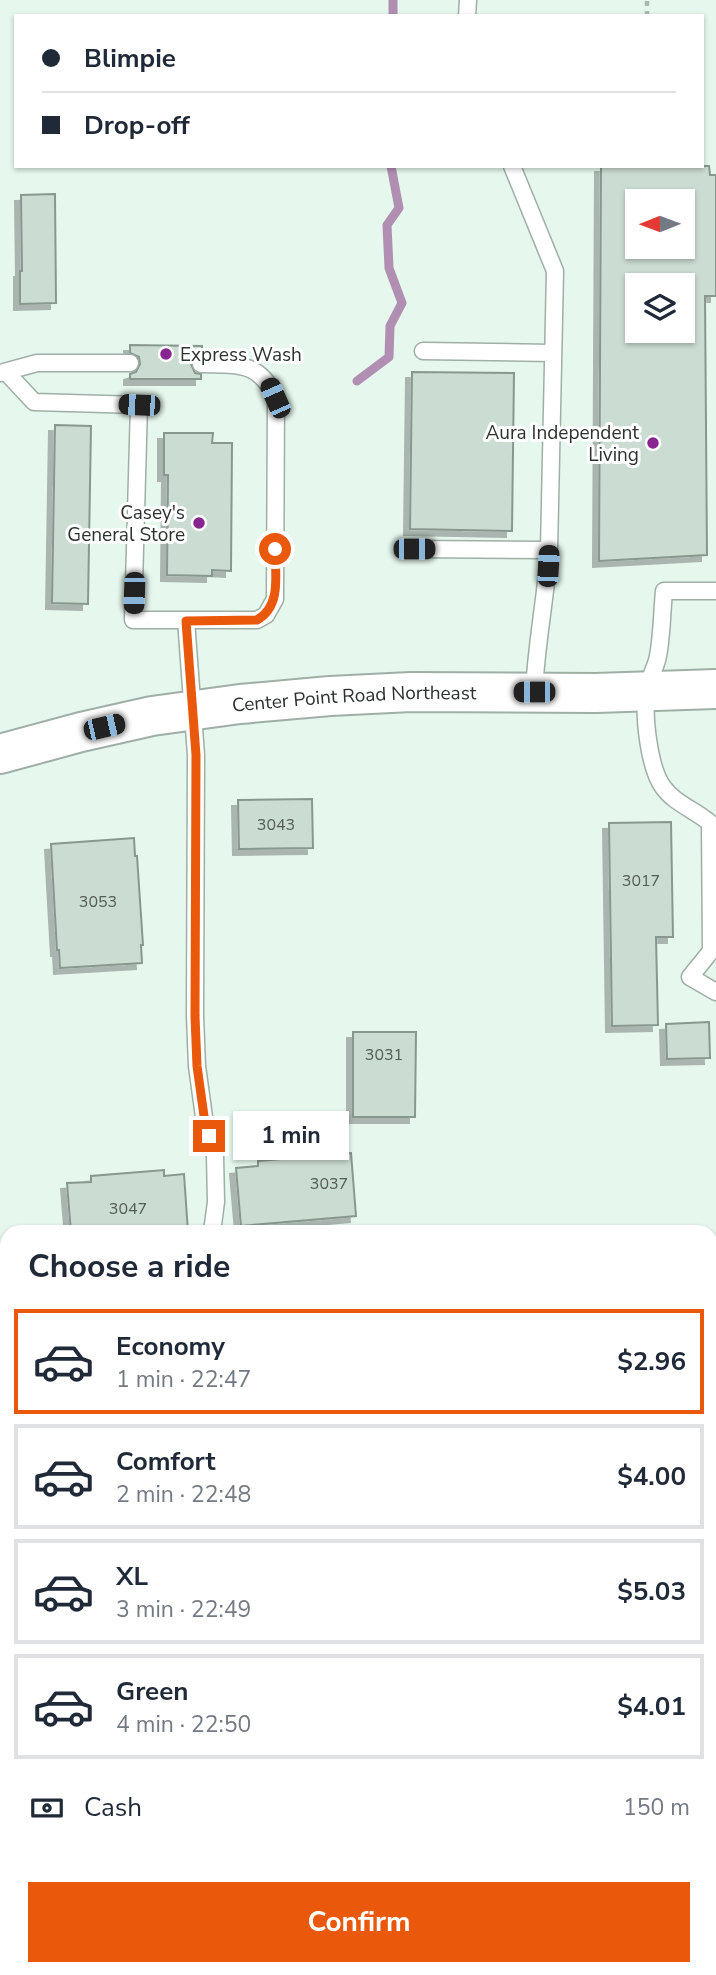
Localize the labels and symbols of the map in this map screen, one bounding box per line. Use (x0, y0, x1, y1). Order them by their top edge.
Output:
north arrow (625, 189, 695, 259)
place label: Express Wash (180, 342, 302, 368)
marker: Express Wash (158, 346, 174, 362)
car (257, 375, 294, 421)
car (118, 394, 161, 416)
place label: Aura Independent Living (485, 420, 639, 468)
marker: Aura Independent Living (645, 435, 661, 451)
place label: Casey's General Store (67, 500, 185, 548)
marker: Casey's General Store (191, 515, 207, 531)
route start (259, 533, 291, 565)
car (394, 539, 436, 560)
car (537, 544, 560, 588)
car (123, 572, 146, 614)
street label: Center Point Road Northeast (231, 680, 477, 719)
car (514, 682, 556, 703)
car (82, 712, 127, 742)
house number: 3043 (257, 814, 295, 836)
house number: 3017 (622, 870, 660, 892)
house number: 3053 (79, 891, 117, 913)
house number: 3031 (365, 1044, 403, 1066)
callout: 1 min (234, 1112, 349, 1160)
route end (193, 1120, 225, 1152)
house number: 3037 (310, 1173, 348, 1195)
house number: 3047 (109, 1198, 147, 1220)

